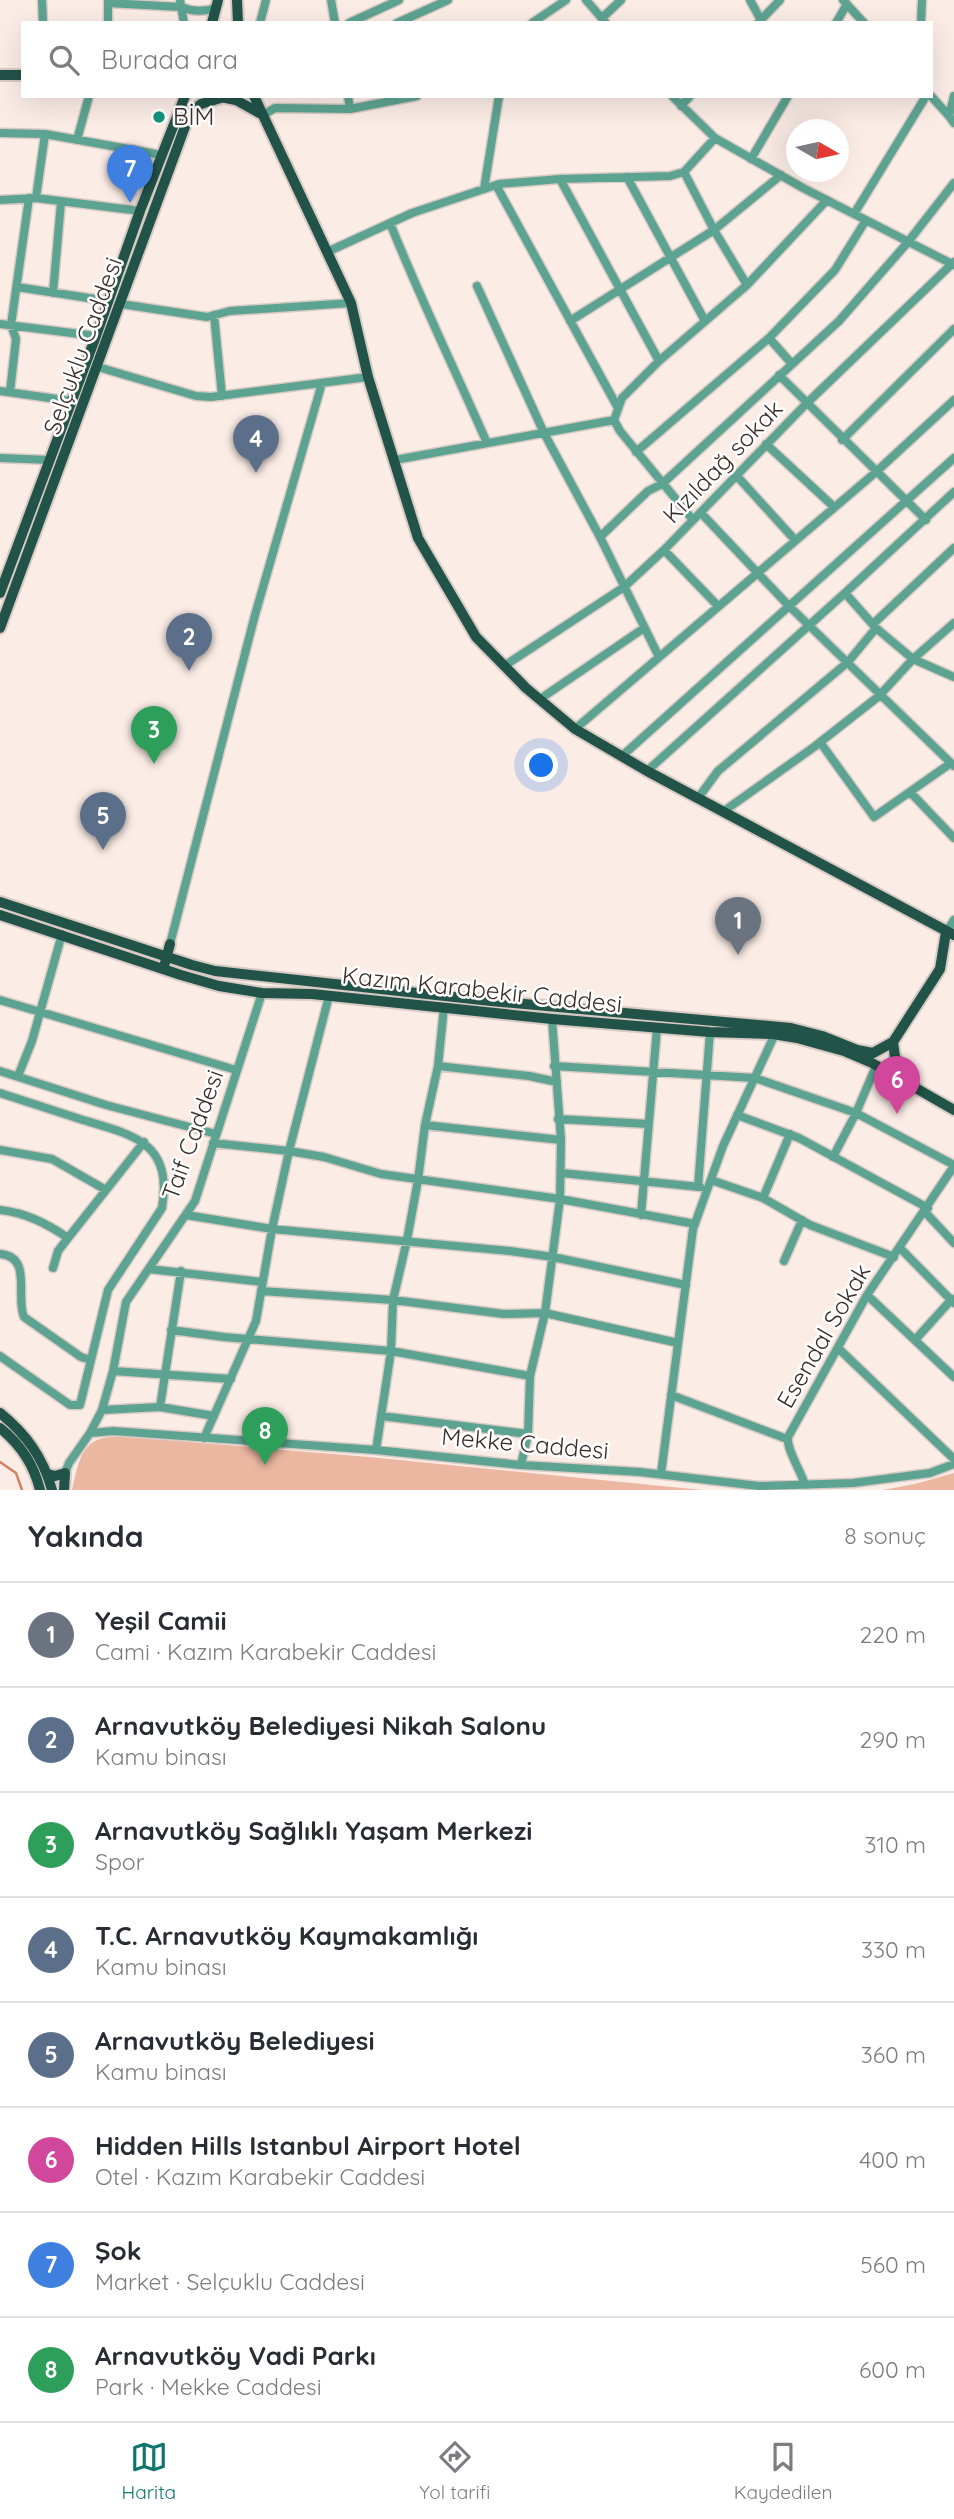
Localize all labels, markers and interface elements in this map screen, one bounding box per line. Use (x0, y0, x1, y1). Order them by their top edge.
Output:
search box (21, 21, 933, 98)
icon: search (45, 41, 83, 79)
text: Burada ara (101, 43, 238, 76)
place label: BİM (173, 101, 214, 131)
marker: BİM (151, 109, 167, 125)
north arrow (786, 119, 849, 182)
pin: 7 (107, 145, 153, 203)
street label: Selçuklu Caddesi (36, 253, 128, 438)
street label: Kızıldağ sokak (656, 393, 789, 529)
pin: 4 (233, 415, 279, 473)
pin: 2 (166, 613, 212, 671)
pin: 3 (131, 706, 177, 764)
your location (524, 748, 558, 782)
pin: 5 (80, 792, 126, 850)
pin: 1 (715, 897, 761, 955)
street label: Kazım Karabekir Caddesi (341, 959, 623, 1019)
pin: 6 (874, 1056, 920, 1114)
street label: Taif Caddesi (155, 1066, 229, 1204)
street label: Esendal Sokak (770, 1258, 877, 1413)
pin: 8 (242, 1407, 288, 1465)
street label: Mekke Caddesi (440, 1421, 610, 1465)
text: Yakında (28, 1517, 143, 1555)
text: 8 sonuç (844, 1521, 926, 1550)
text: Yeşil Camii (95, 1604, 227, 1637)
text: 1 (47, 1620, 55, 1649)
text: 220 m (860, 1620, 926, 1649)
text: Cami · Kazım Karabekir Caddesi (95, 1637, 436, 1666)
text: Arnavutköy Belediyesi Nikah Salonu (95, 1709, 546, 1742)
text: 2 (44, 1725, 58, 1754)
text: 290 m (859, 1725, 926, 1754)
text: Kamu binası (95, 1742, 227, 1771)
text: Arnavutköy Sağlıklı Yaşam Merkezi (95, 1814, 532, 1847)
text: 3 (45, 1830, 57, 1859)
text: 310 m (864, 1830, 926, 1859)
text: Spor (95, 1847, 145, 1876)
text: T.C. Arnavutköy Kaymakamlığı (95, 1919, 478, 1952)
text: 4 (44, 1935, 58, 1964)
text: 330 m (861, 1935, 926, 1964)
text: Kamu binası (95, 1952, 227, 1981)
text: Arnavutköy Belediyesi (95, 2024, 375, 2057)
text: 5 (44, 2040, 58, 2069)
text: 360 m (861, 2040, 926, 2069)
text: Kamu binası (95, 2057, 227, 2086)
text: Hidden Hills Istanbul Airport Hotel (95, 2129, 521, 2162)
text: 6 (45, 2145, 57, 2174)
text: 400 m (859, 2145, 926, 2174)
text: Otel · Kazım Karabekir Caddesi (95, 2162, 425, 2191)
text: Şok (95, 2234, 142, 2267)
text: 7 (45, 2250, 57, 2279)
text: 560 m (860, 2250, 926, 2279)
text: Market · Selçuklu Caddesi (95, 2267, 365, 2296)
text: Arnavutköy Vadi Parkı (95, 2339, 376, 2372)
text: 8 (45, 2355, 57, 2384)
text: 600 m (859, 2355, 926, 2384)
text: Park · Mekke Caddesi (95, 2372, 322, 2401)
tab: Harita (122, 2438, 176, 2504)
tab: Yol tarifi (419, 2438, 490, 2504)
tab: Kaydedilen (734, 2438, 832, 2504)

